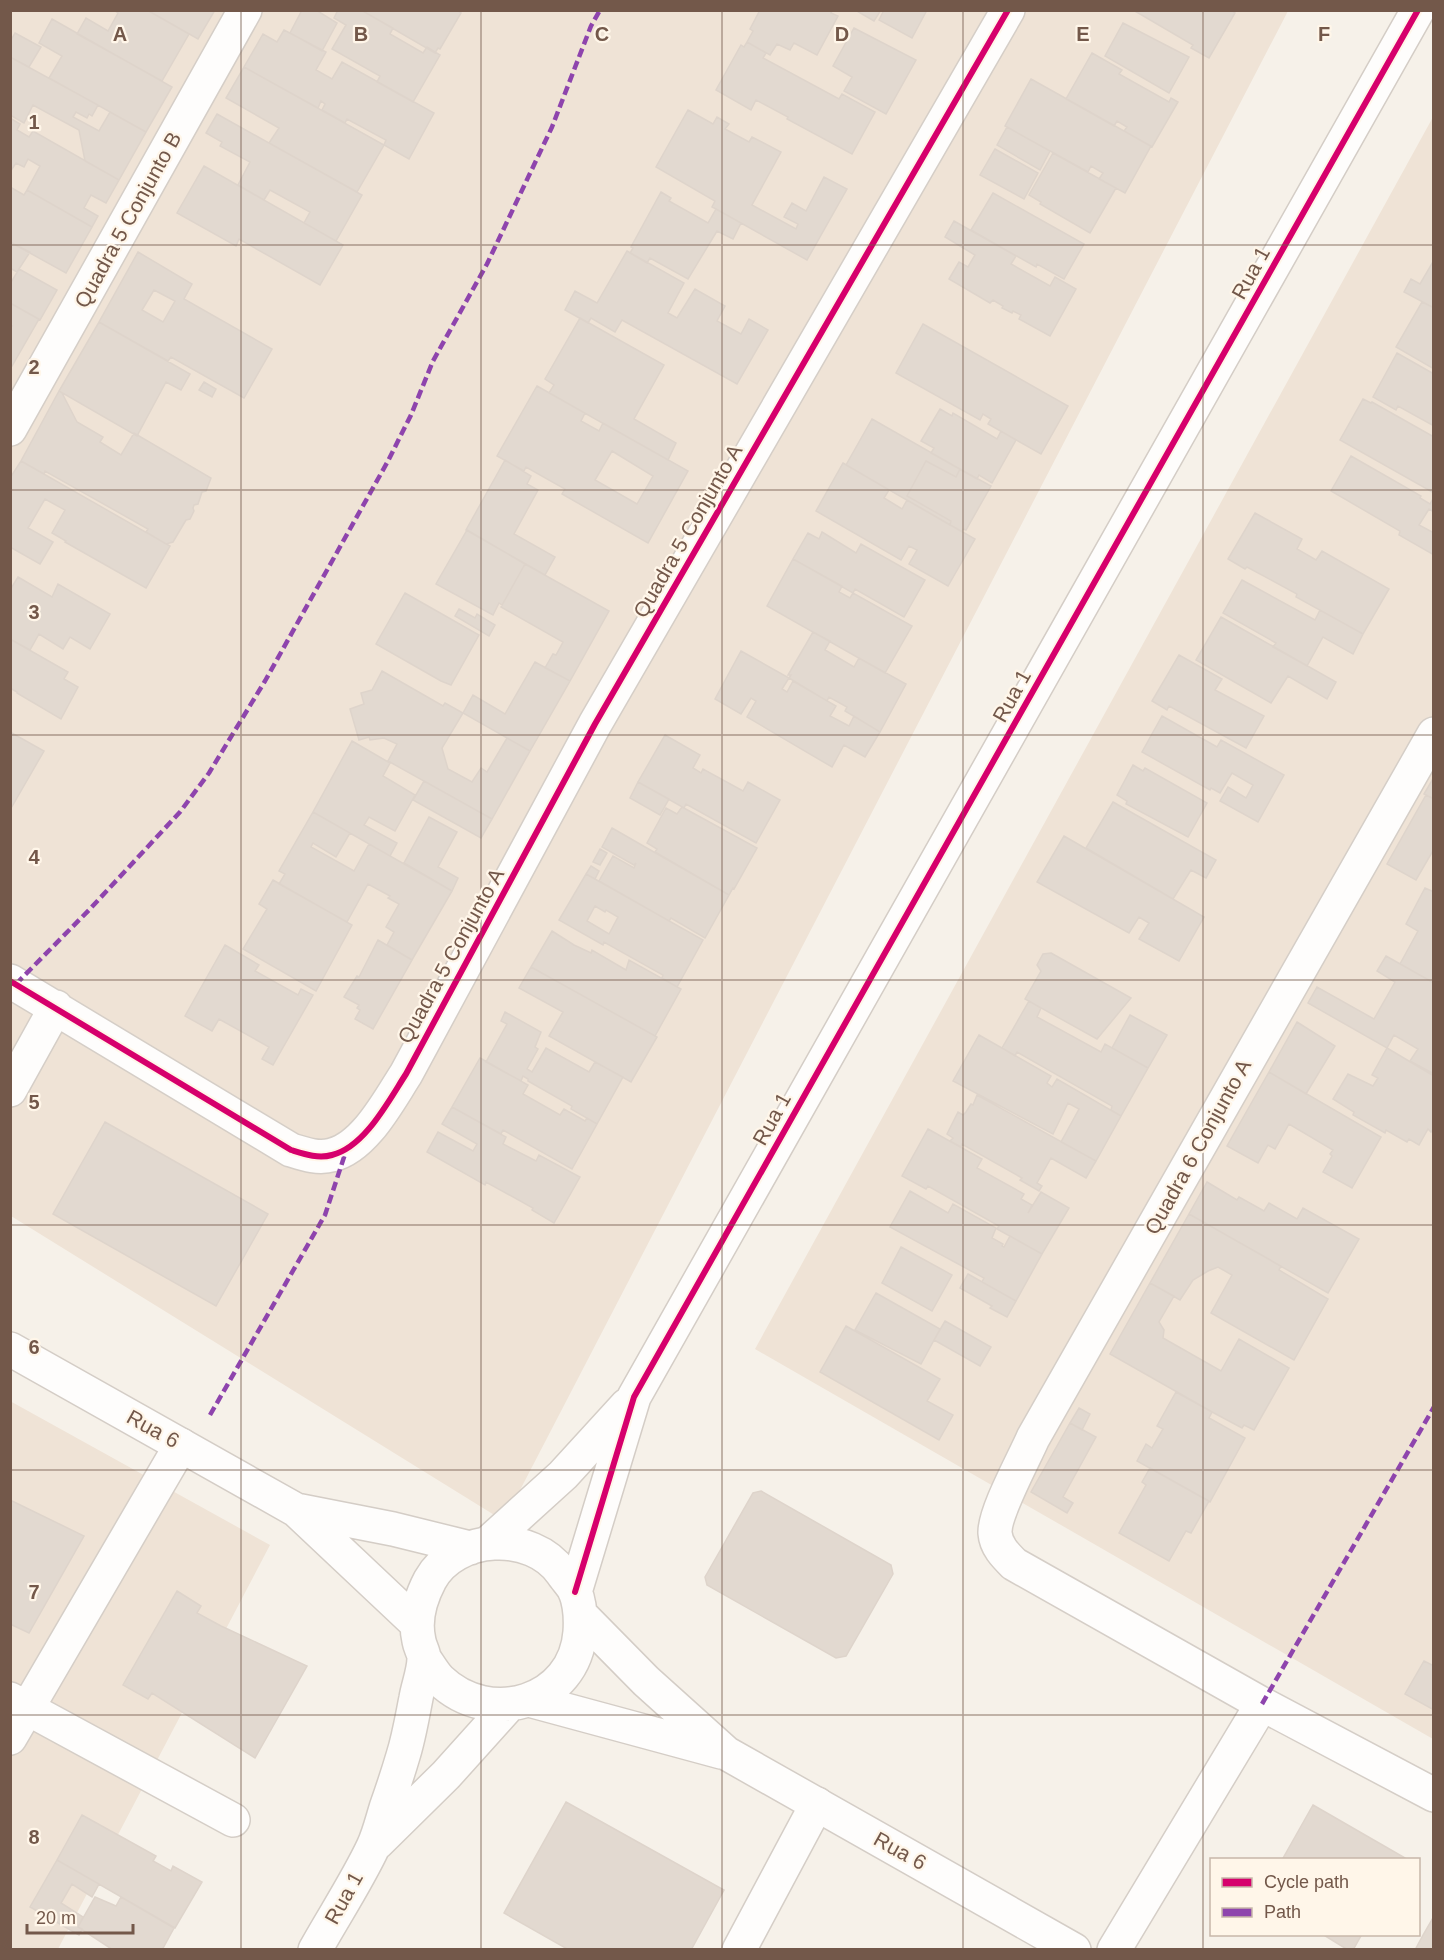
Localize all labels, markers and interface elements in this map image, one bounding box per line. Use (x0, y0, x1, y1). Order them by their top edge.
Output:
text: A (113, 23, 127, 45)
text: B (354, 23, 368, 45)
text: C (595, 23, 609, 45)
text: D (835, 23, 849, 45)
text: E (1076, 23, 1090, 45)
text: F (1318, 23, 1330, 45)
text: 1 (28, 111, 40, 133)
street label: Quadra 5 Conjunto B (70, 128, 185, 312)
street label: Rua 1 (1227, 243, 1274, 303)
text: 2 (28, 356, 40, 378)
street label: Quadra 5 Conjunto A (629, 440, 747, 621)
text: 3 (28, 601, 40, 623)
street label: Rua 1 (988, 666, 1035, 726)
text: 4 (28, 846, 40, 868)
street label: Quadra 5 Conjunto A (393, 864, 508, 1047)
street label: Quadra 6 Conjunto A (1140, 1055, 1255, 1238)
street label: Rua 1 (748, 1089, 795, 1149)
text: 5 (28, 1091, 40, 1113)
text: 6 (28, 1336, 40, 1358)
street label: Rua 6 (123, 1405, 183, 1452)
text: 7 (28, 1581, 40, 1603)
text: 8 (28, 1826, 40, 1848)
street label: Rua 6 (870, 1827, 930, 1874)
legend (1210, 1858, 1420, 1936)
street label: Rua 1 (320, 1868, 367, 1928)
text: Cycle path (1264, 1872, 1349, 1892)
scale bar (27, 1897, 134, 1935)
text: Path (1264, 1902, 1301, 1922)
text: 20 m (36, 1908, 76, 1928)

